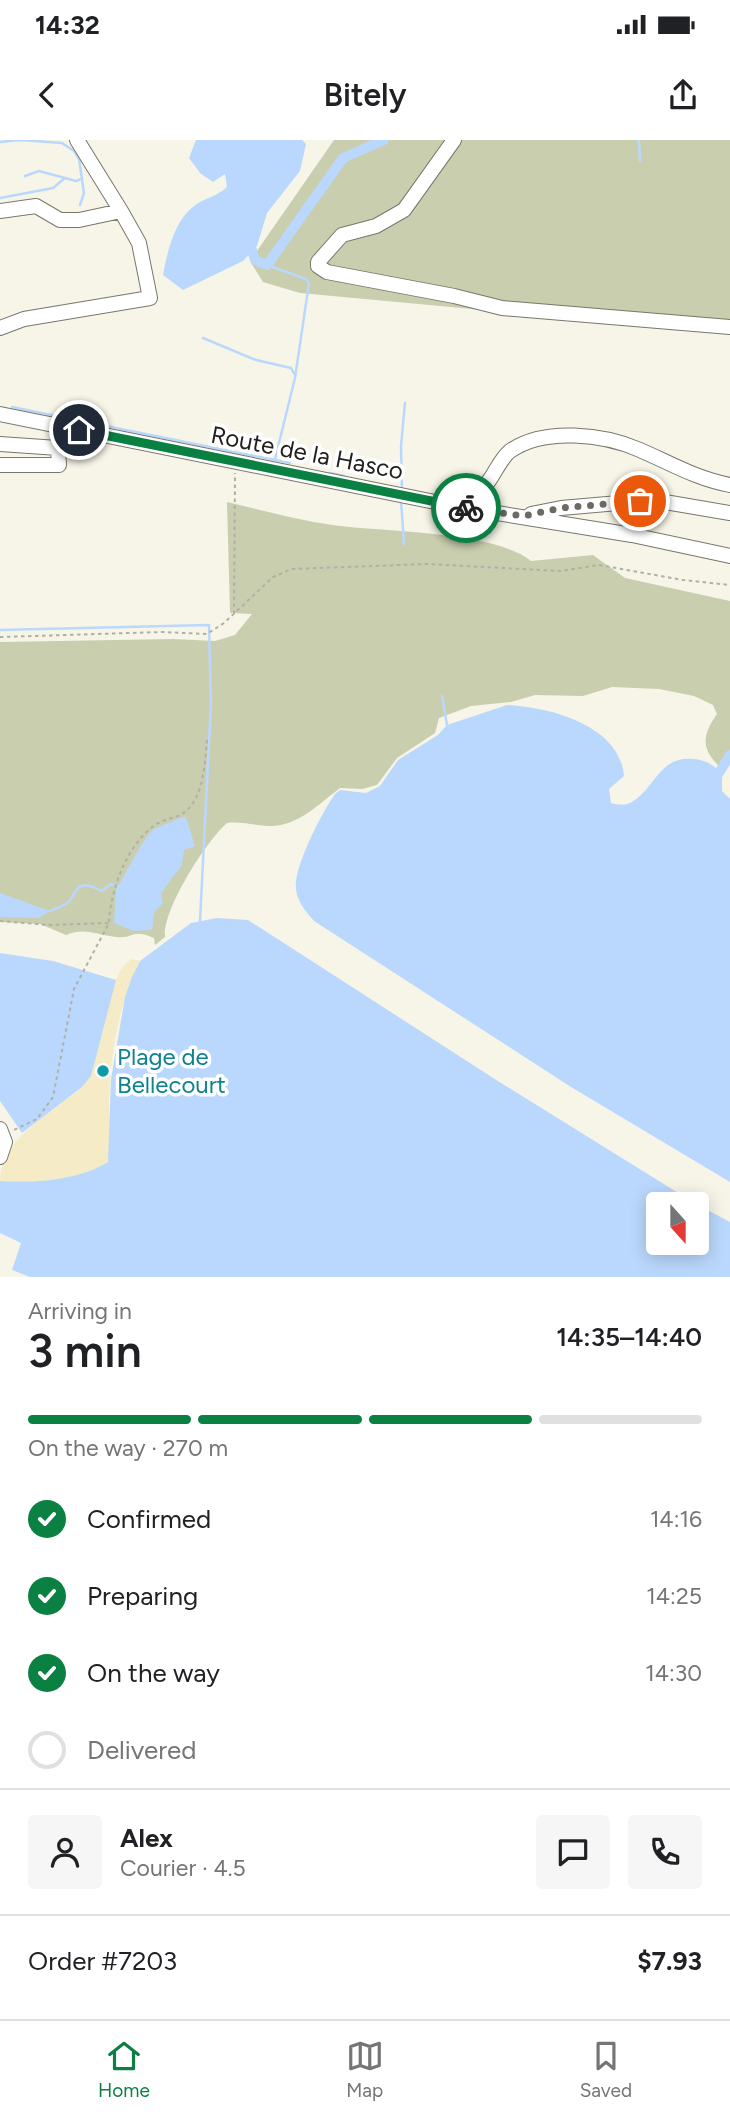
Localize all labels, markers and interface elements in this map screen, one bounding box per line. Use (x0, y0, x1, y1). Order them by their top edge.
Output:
text: 14:32 (35, 9, 100, 41)
icon: back (28, 76, 66, 114)
text: Bitely (324, 76, 406, 114)
icon: share (664, 76, 702, 114)
pin (49, 400, 109, 460)
icon: home (60, 411, 98, 449)
street label: Route de la Hasco (208, 420, 406, 485)
pin (610, 471, 670, 531)
courier (431, 473, 501, 543)
icon: bag (621, 482, 659, 520)
icon: bike (447, 489, 485, 527)
place label: Plage de Bellecourt (117, 1042, 226, 1099)
marker: Plage de Bellecourt (95, 1063, 111, 1079)
north arrow (646, 1192, 709, 1255)
map controls (646, 1192, 709, 1255)
text: Arriving in (28, 1297, 132, 1325)
text: 14:35–14:40 (556, 1321, 702, 1353)
text: 3 min (28, 1323, 142, 1379)
text: On the way · 270 m (28, 1434, 228, 1462)
icon: check (28, 1500, 66, 1538)
text: Confirmed (87, 1503, 211, 1535)
text: 14:16 (650, 1505, 702, 1533)
icon: check (28, 1577, 66, 1615)
text: Preparing (87, 1580, 198, 1612)
text: 14:25 (646, 1582, 702, 1610)
icon: check (28, 1654, 66, 1692)
text: On the way (87, 1657, 220, 1689)
text: 14:30 (645, 1659, 702, 1687)
text: Delivered (87, 1734, 196, 1766)
button: person (28, 1815, 102, 1889)
button: chat (536, 1815, 610, 1889)
button: phone (628, 1815, 702, 1889)
text: Alex (120, 1822, 173, 1854)
text: Courier · 4.5 (120, 1854, 246, 1882)
text: Order #7203 (28, 1945, 177, 1977)
text: $7.93 (637, 1945, 702, 1977)
tab: Home (98, 2037, 150, 2102)
tab: Map (346, 2037, 384, 2102)
tab: Saved (580, 2037, 632, 2102)

